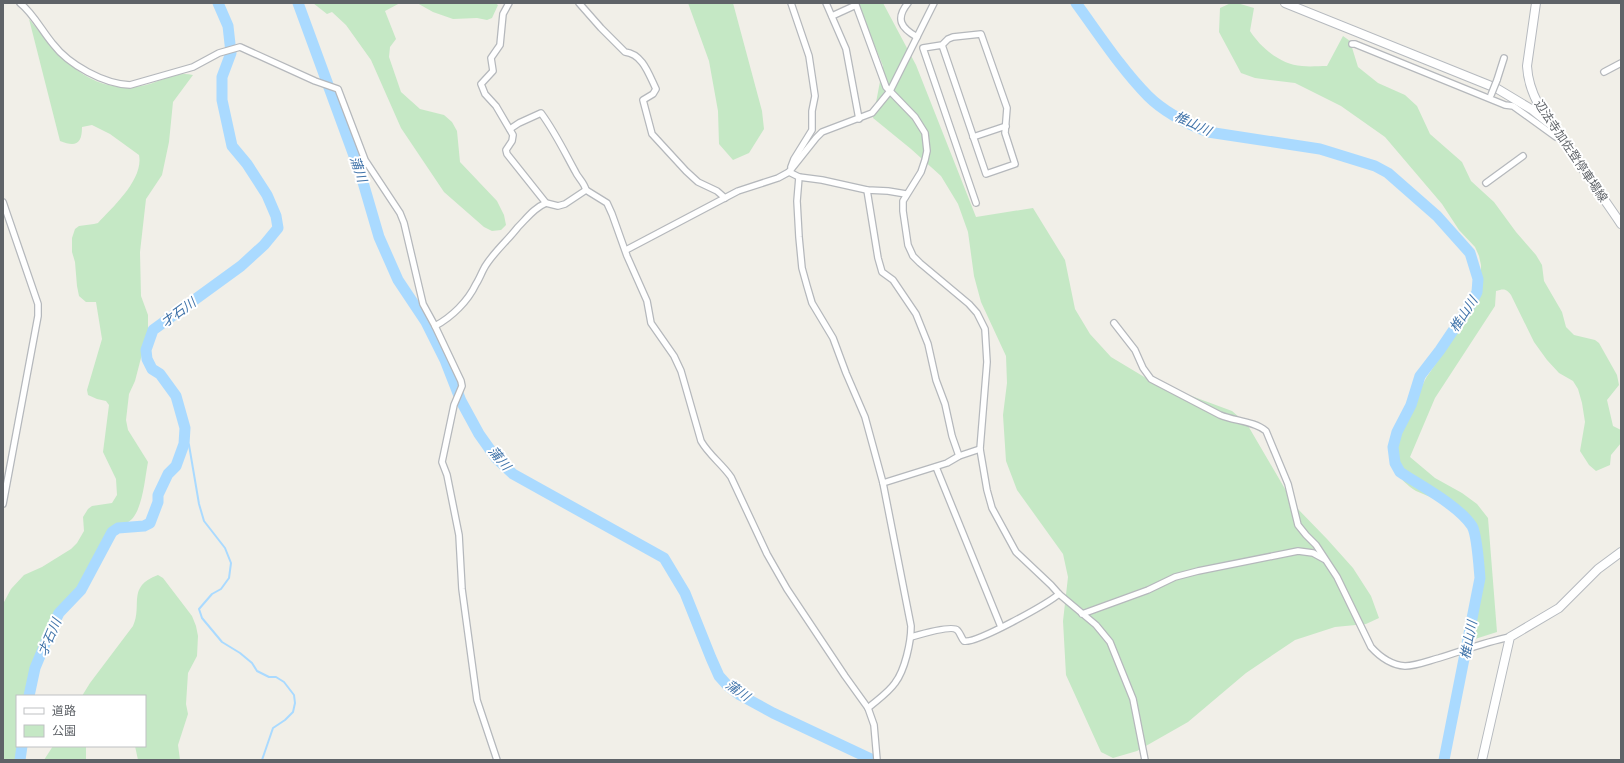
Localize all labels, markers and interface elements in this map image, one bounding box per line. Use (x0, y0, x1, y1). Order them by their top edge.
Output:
street label: 辺法寺加佐登停車場線 (1532, 97, 1611, 204)
water label: 椎山川 (1172, 108, 1216, 139)
water label: 蒲川 (347, 154, 371, 186)
water label: 椎山川 (1446, 292, 1481, 335)
water label: 才石川 (158, 293, 200, 330)
water label: 蒲川 (486, 443, 516, 475)
water label: 才石川 (34, 614, 65, 658)
water label: 椎山川 (1456, 617, 1480, 661)
water label: 蒲川 (723, 676, 755, 705)
legend (16, 695, 146, 747)
text: 道路 (52, 703, 76, 717)
text: 公園 (52, 723, 76, 737)

